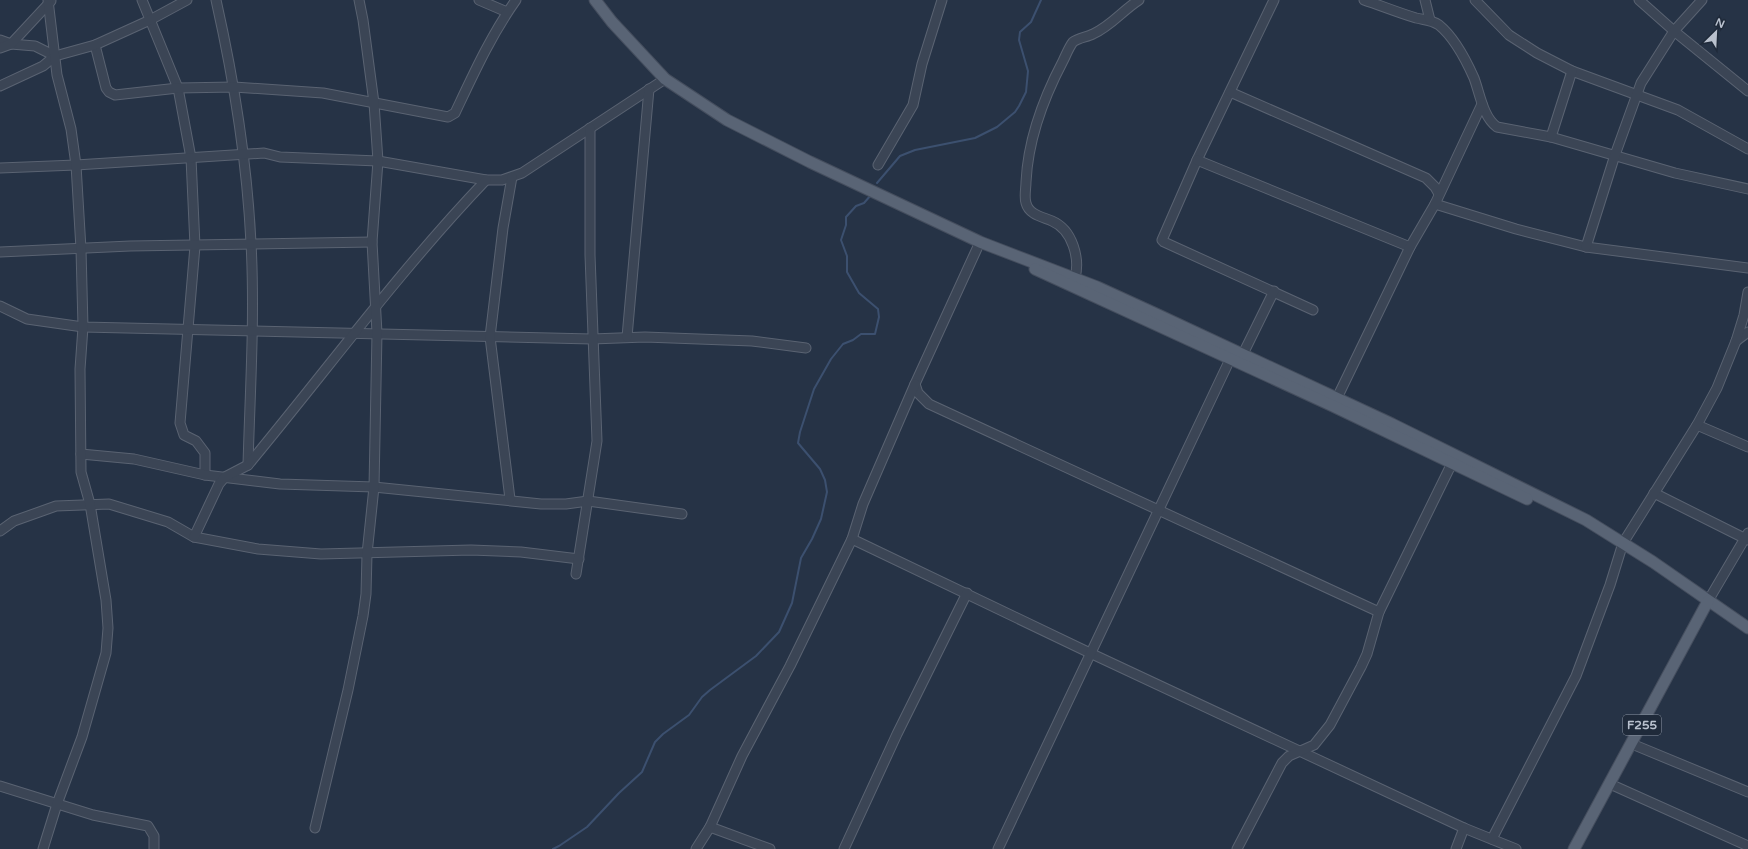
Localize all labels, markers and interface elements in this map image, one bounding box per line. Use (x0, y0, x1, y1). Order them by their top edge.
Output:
north arrow (1696, 12, 1736, 52)
text: N (1713, 16, 1727, 31)
road number: F255 (1623, 715, 1661, 735)

